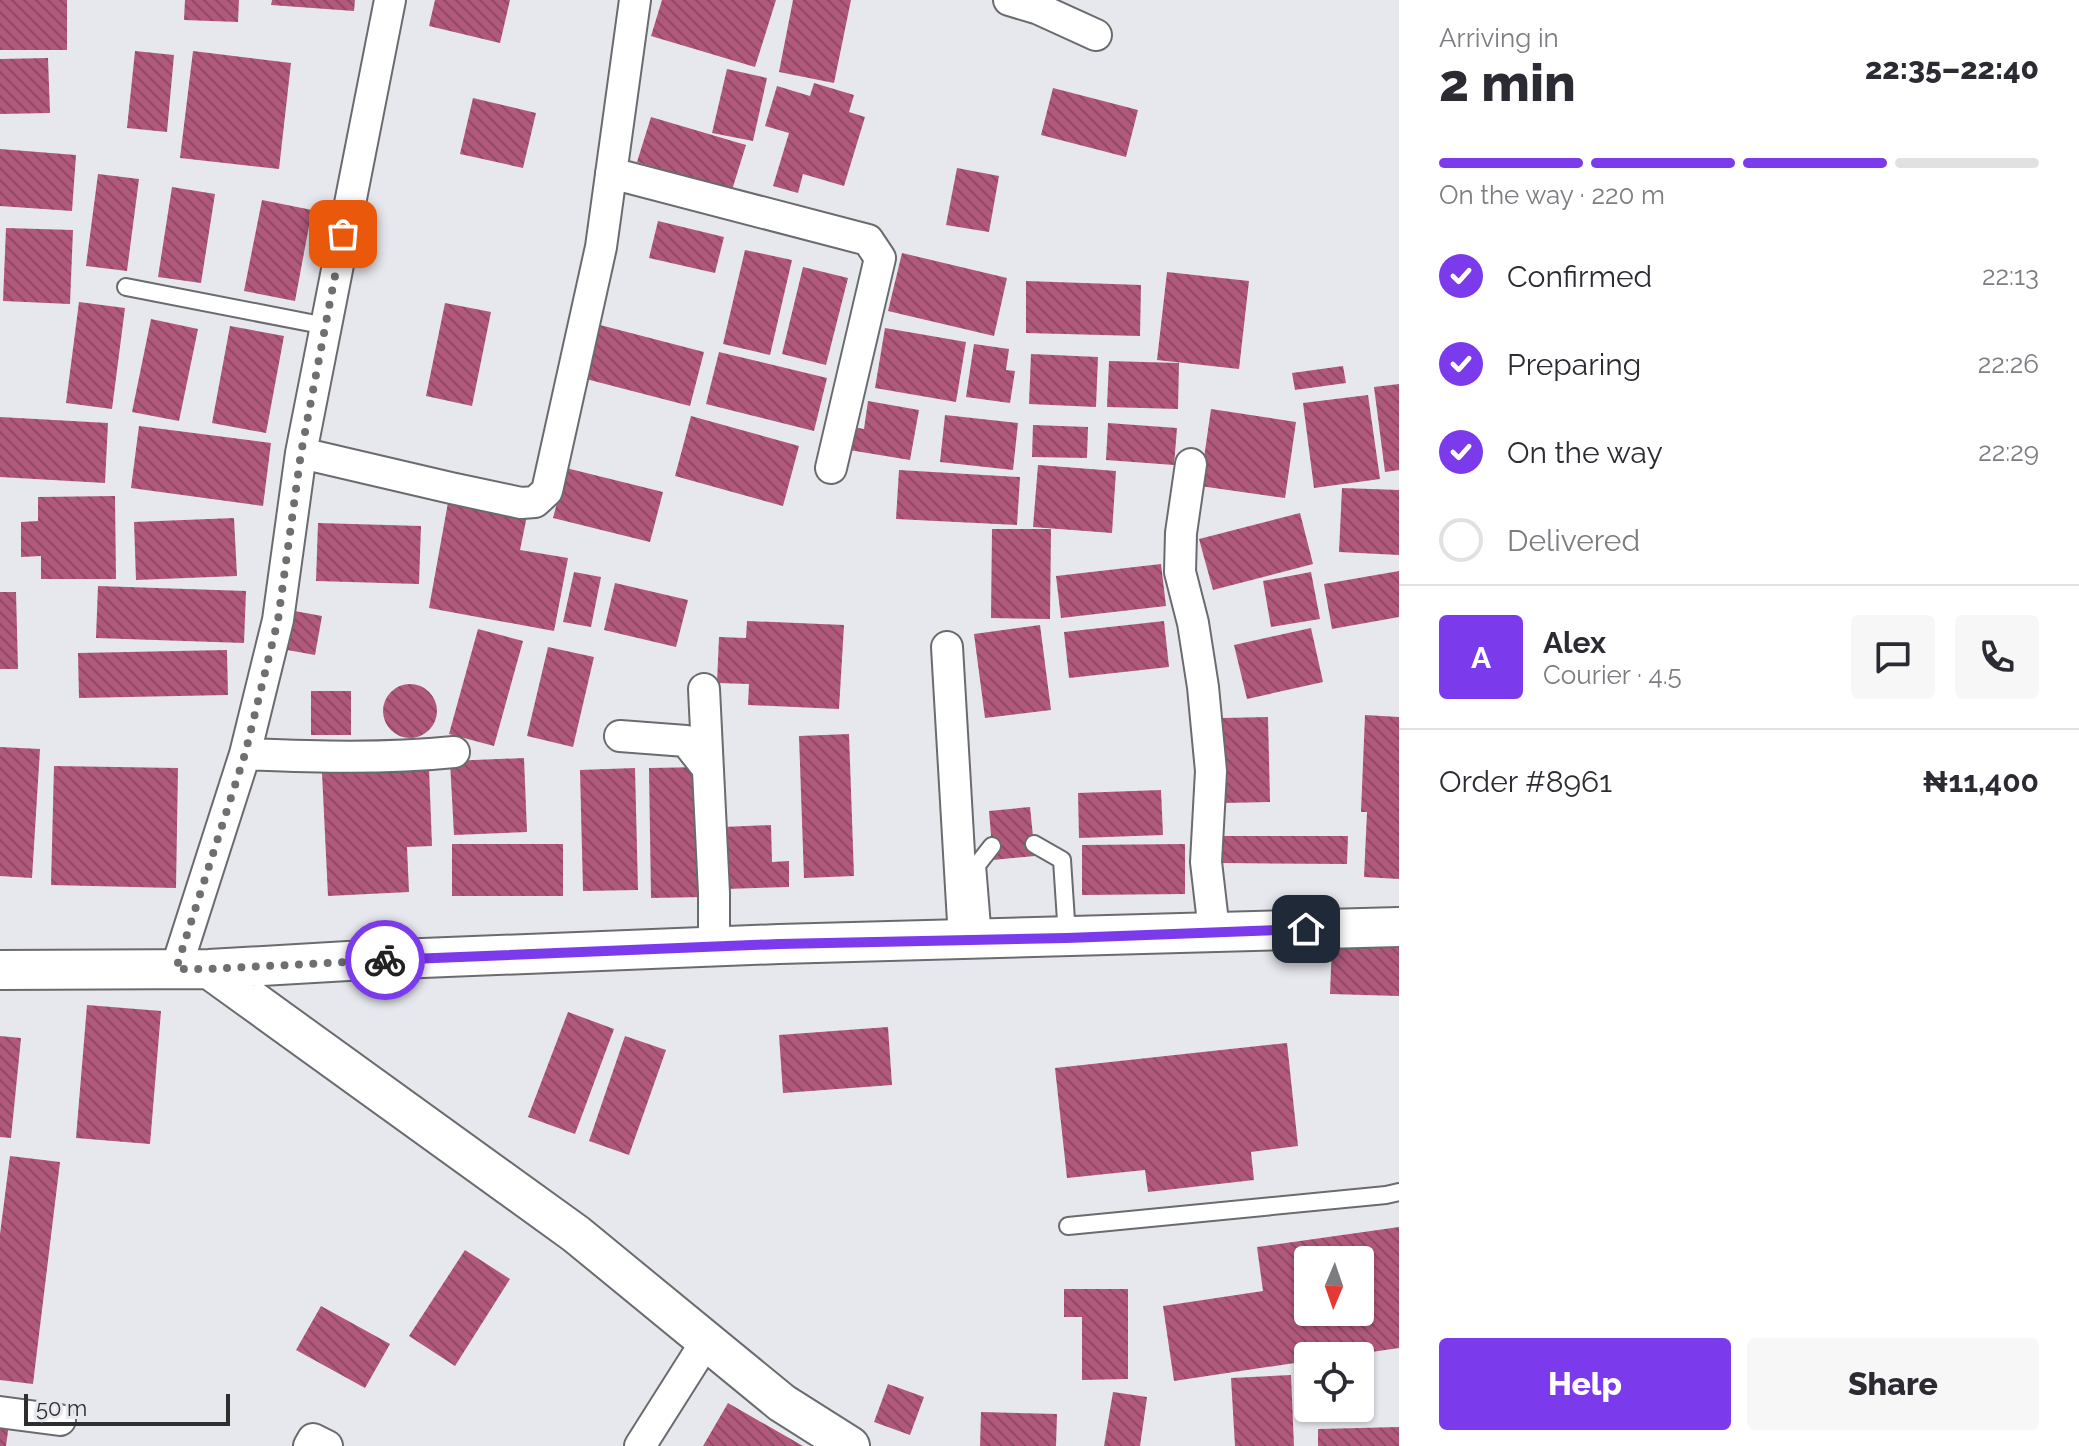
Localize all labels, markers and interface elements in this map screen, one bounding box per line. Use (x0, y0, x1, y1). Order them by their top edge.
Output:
text: Arriving in (1439, 23, 1559, 53)
text: 22:35–22:40 (1865, 51, 2039, 86)
text: 2 min (1439, 52, 1576, 113)
text: On the way · 220 m (1439, 180, 1665, 210)
pin (309, 200, 377, 268)
icon: bag (321, 212, 365, 256)
icon: check (1439, 254, 1483, 298)
text: Confirmed (1507, 259, 1652, 294)
text: 22:13 (1982, 261, 2039, 291)
icon: check (1439, 342, 1483, 386)
text: Preparing (1507, 347, 1641, 382)
text: 22:26 (1978, 349, 2039, 379)
icon: check (1439, 430, 1483, 474)
text: On the way (1507, 435, 1663, 470)
text: 22:29 (1978, 437, 2039, 467)
text: Delivered (1507, 523, 1640, 558)
button: chat (1851, 615, 1935, 699)
button: phone (1955, 615, 2039, 699)
text: Alex (1543, 625, 1606, 660)
text: A (1471, 640, 1491, 675)
text: Courier · 4.5 (1543, 660, 1682, 690)
text: Order #8961 (1439, 764, 1612, 799)
text: ₦11,400 (1923, 764, 2039, 799)
pin (1272, 895, 1340, 963)
icon: home (1284, 907, 1328, 951)
courier (345, 920, 425, 1000)
icon: bike (363, 938, 407, 982)
north arrow (1294, 1246, 1374, 1326)
map controls (1294, 1246, 1374, 1422)
button: Help (1439, 1338, 1731, 1430)
button: Share (1747, 1338, 2039, 1430)
button: locate (1294, 1342, 1374, 1422)
scale bar (24, 1390, 230, 1426)
text: 50 m (36, 1395, 87, 1421)

